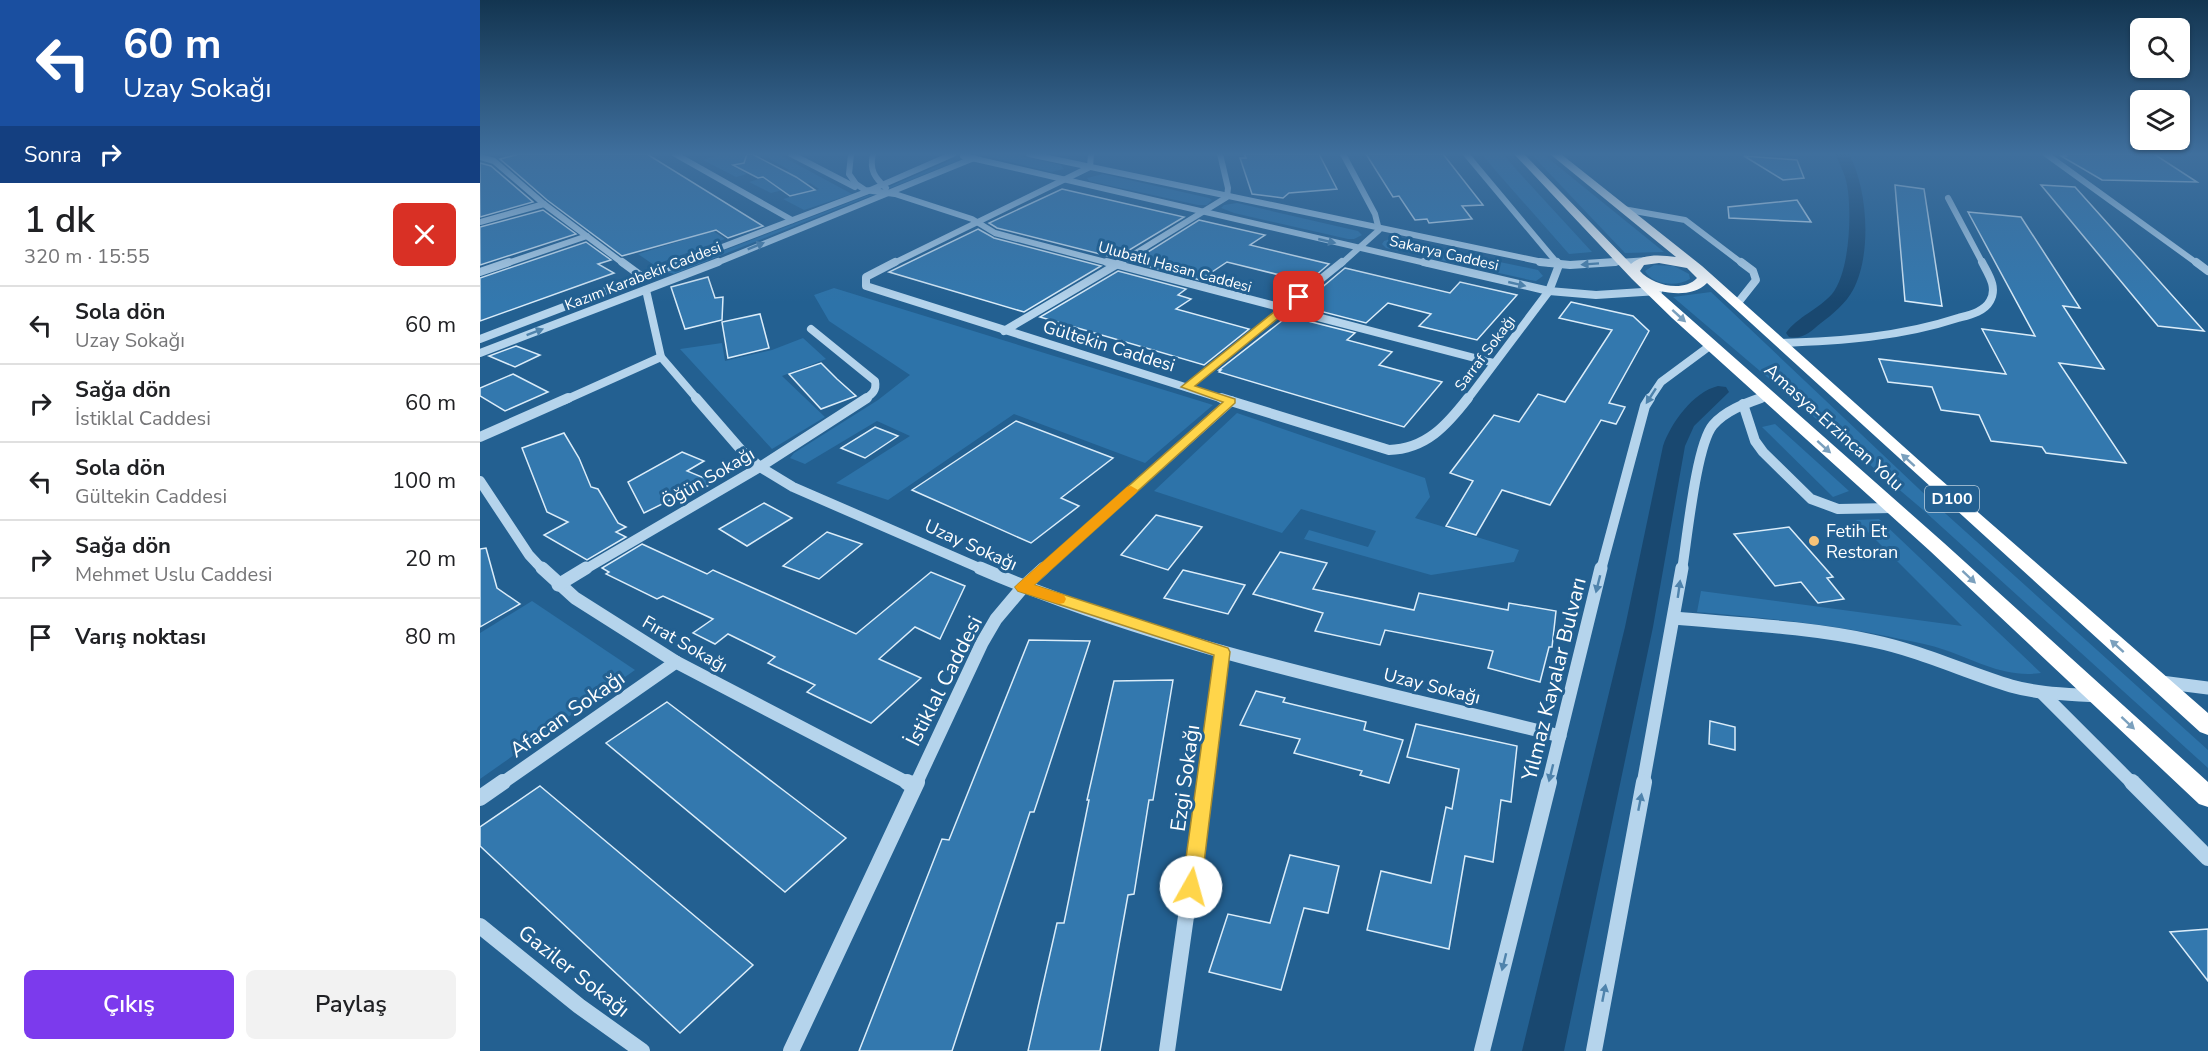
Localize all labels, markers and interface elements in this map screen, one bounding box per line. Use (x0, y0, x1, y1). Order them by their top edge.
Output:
text: 60 m (123, 16, 222, 73)
map controls (2130, 18, 2190, 150)
button: search (2130, 18, 2190, 78)
icon: left (24, 24, 102, 102)
text: Uzay Sokağı (123, 70, 271, 107)
button: layers (2130, 90, 2190, 150)
icon: right (94, 138, 127, 171)
text: Sonra (24, 140, 82, 170)
text: 1 dk (24, 196, 95, 245)
button: close (393, 203, 456, 266)
street label: Sakarya Caddesi (1387, 231, 1501, 275)
street label: Kazım Karabekir Caddesi (562, 237, 724, 315)
street label: Ulubatlı Hasan Caddesi (1096, 237, 1254, 297)
one-way arrow (1318, 237, 1337, 246)
one-way arrow (747, 241, 765, 251)
text: 320 m · 15:55 (24, 243, 150, 270)
one-way arrow (1580, 259, 1599, 269)
pin (1273, 271, 1324, 322)
one-way arrow (1508, 279, 1526, 289)
icon: arrive (1282, 280, 1315, 313)
text: Sola dön (75, 297, 165, 327)
icon: left (24, 309, 57, 342)
one-way arrow (1671, 309, 1686, 322)
text: 60 m (405, 310, 456, 340)
street label: Sarraf Sokağı (1450, 311, 1520, 395)
street label: Gültekin Caddesi (1040, 315, 1178, 377)
text: Uzay Sokağı (75, 327, 185, 354)
one-way arrow (526, 327, 544, 336)
street label: Amasya-Erzincan Yolu (1759, 358, 1909, 496)
text: Sağa dön (75, 375, 171, 405)
icon: right (24, 387, 57, 420)
text: 60 m (405, 388, 456, 418)
one-way arrow (1645, 388, 1657, 404)
text: İstiklal Caddesi (75, 405, 211, 432)
one-way arrow (1816, 440, 1831, 453)
street label: Öğün Sokağı (657, 442, 759, 514)
text: Sola dön (75, 453, 165, 483)
one-way arrow (1901, 453, 1916, 467)
icon: left (24, 465, 57, 498)
text: 100 m (392, 466, 456, 496)
text: Gültekin Caddesi (75, 483, 227, 510)
road number: D100 (1925, 486, 1979, 512)
street label: Uzay Sokağı (921, 514, 1021, 576)
place label: Fetih Et Restoran (1826, 519, 1898, 564)
text: Sağa dön (75, 531, 171, 561)
marker: Fetih Et Restoran (1807, 534, 1821, 548)
icon: right (24, 543, 57, 576)
text: 20 m (405, 544, 456, 574)
text: Mehmet Uslu Caddesi (75, 561, 272, 588)
one-way arrow (1961, 570, 1976, 583)
street label: Yılmaz Kayalar Bulvarı (1515, 574, 1593, 784)
one-way arrow (1593, 575, 1602, 593)
one-way arrow (1674, 580, 1683, 599)
street label: Fırat Sokağı (638, 610, 732, 678)
street label: İstiklal Caddesi (899, 611, 989, 751)
icon: arrive (24, 621, 57, 654)
text: Varış noktası (75, 622, 206, 652)
text: 80 m (405, 622, 456, 652)
one-way arrow (2109, 639, 2124, 653)
street label: Uzay Sokağı (1381, 662, 1483, 710)
street label: Afacan Sokağı (504, 664, 630, 764)
one-way arrow (2120, 716, 2135, 729)
street label: Ezgi Sokağı (1164, 723, 1206, 833)
one-way arrow (1545, 764, 1555, 782)
one-way arrow (1636, 792, 1645, 811)
position arrow (1159, 855, 1223, 919)
street label: Gaziler Sokağı (512, 919, 636, 1023)
one-way arrow (1498, 953, 1508, 971)
button: Çıkış (24, 970, 234, 1039)
button: Paylaş (246, 970, 456, 1039)
one-way arrow (1600, 984, 1609, 1003)

